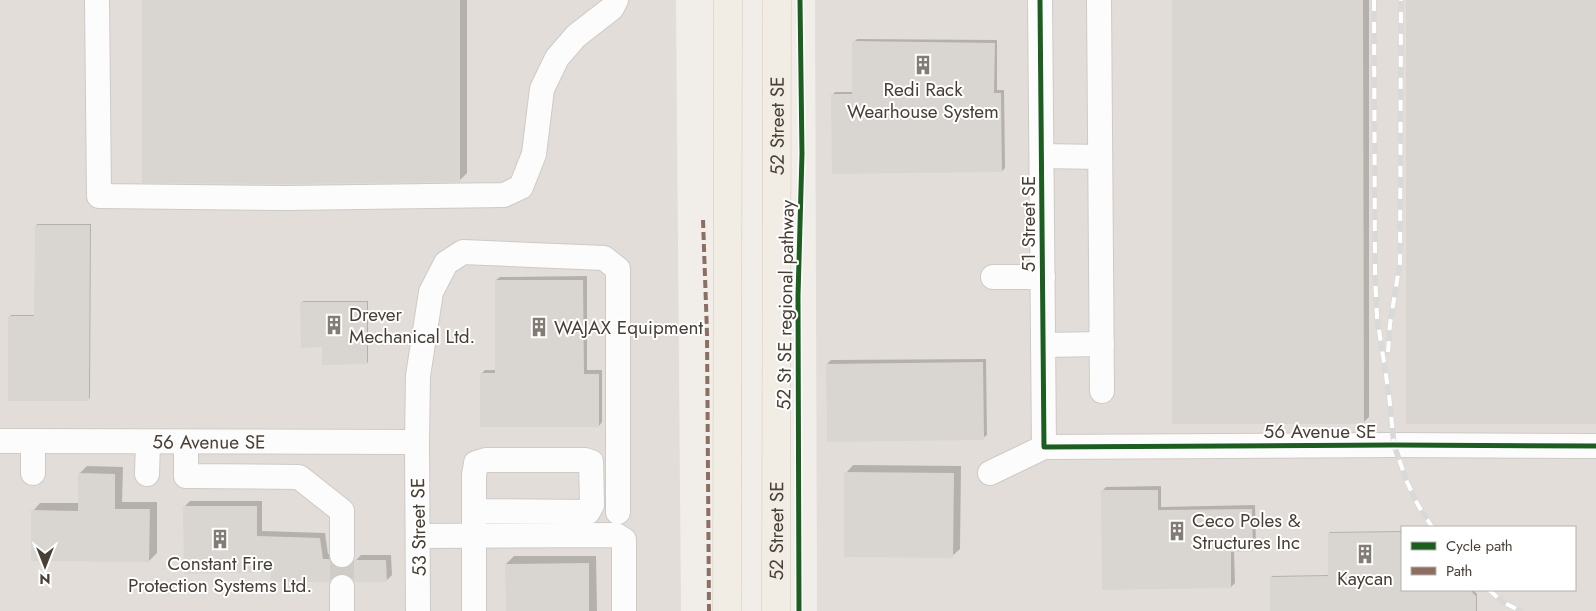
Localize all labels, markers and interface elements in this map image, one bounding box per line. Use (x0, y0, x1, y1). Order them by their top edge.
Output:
building icon: Redi Rack Wearhouse System (912, 54, 934, 76)
street label: 52 Street SE (764, 76, 791, 176)
place label: Redi Rack Wearhouse System (847, 76, 999, 125)
street label: 51 Street SE (1015, 176, 1042, 272)
street label: 52 St SE regional pathway (770, 199, 801, 411)
place label: Drever Mechanical Ltd. (349, 301, 475, 350)
building icon: Drever Mechanical Ltd. (323, 314, 345, 336)
place label: WAJAX Equipment (554, 314, 703, 341)
building icon: WAJAX Equipment (528, 316, 550, 338)
street label: 56 Avenue SE (1263, 418, 1377, 445)
street label: 56 Avenue SE (152, 428, 266, 456)
street label: 53 Street SE (404, 477, 433, 577)
street label: 52 Street SE (763, 481, 790, 581)
place label: Ceco Poles & Structures Inc (1192, 507, 1301, 556)
building icon: Ceco Poles & Structures Inc (1166, 520, 1188, 542)
legend (1401, 526, 1576, 591)
building icon: Constant Fire Protection Systems Ltd. (209, 528, 231, 550)
text: Cycle path (1446, 535, 1513, 557)
north arrow (20, 541, 70, 591)
building icon: Kaycan (1354, 543, 1376, 565)
place label: Constant Fire Protection Systems Ltd. (128, 550, 312, 599)
text: Path (1446, 560, 1472, 582)
place label: Kaycan (1337, 565, 1393, 592)
text: N (39, 569, 51, 589)

